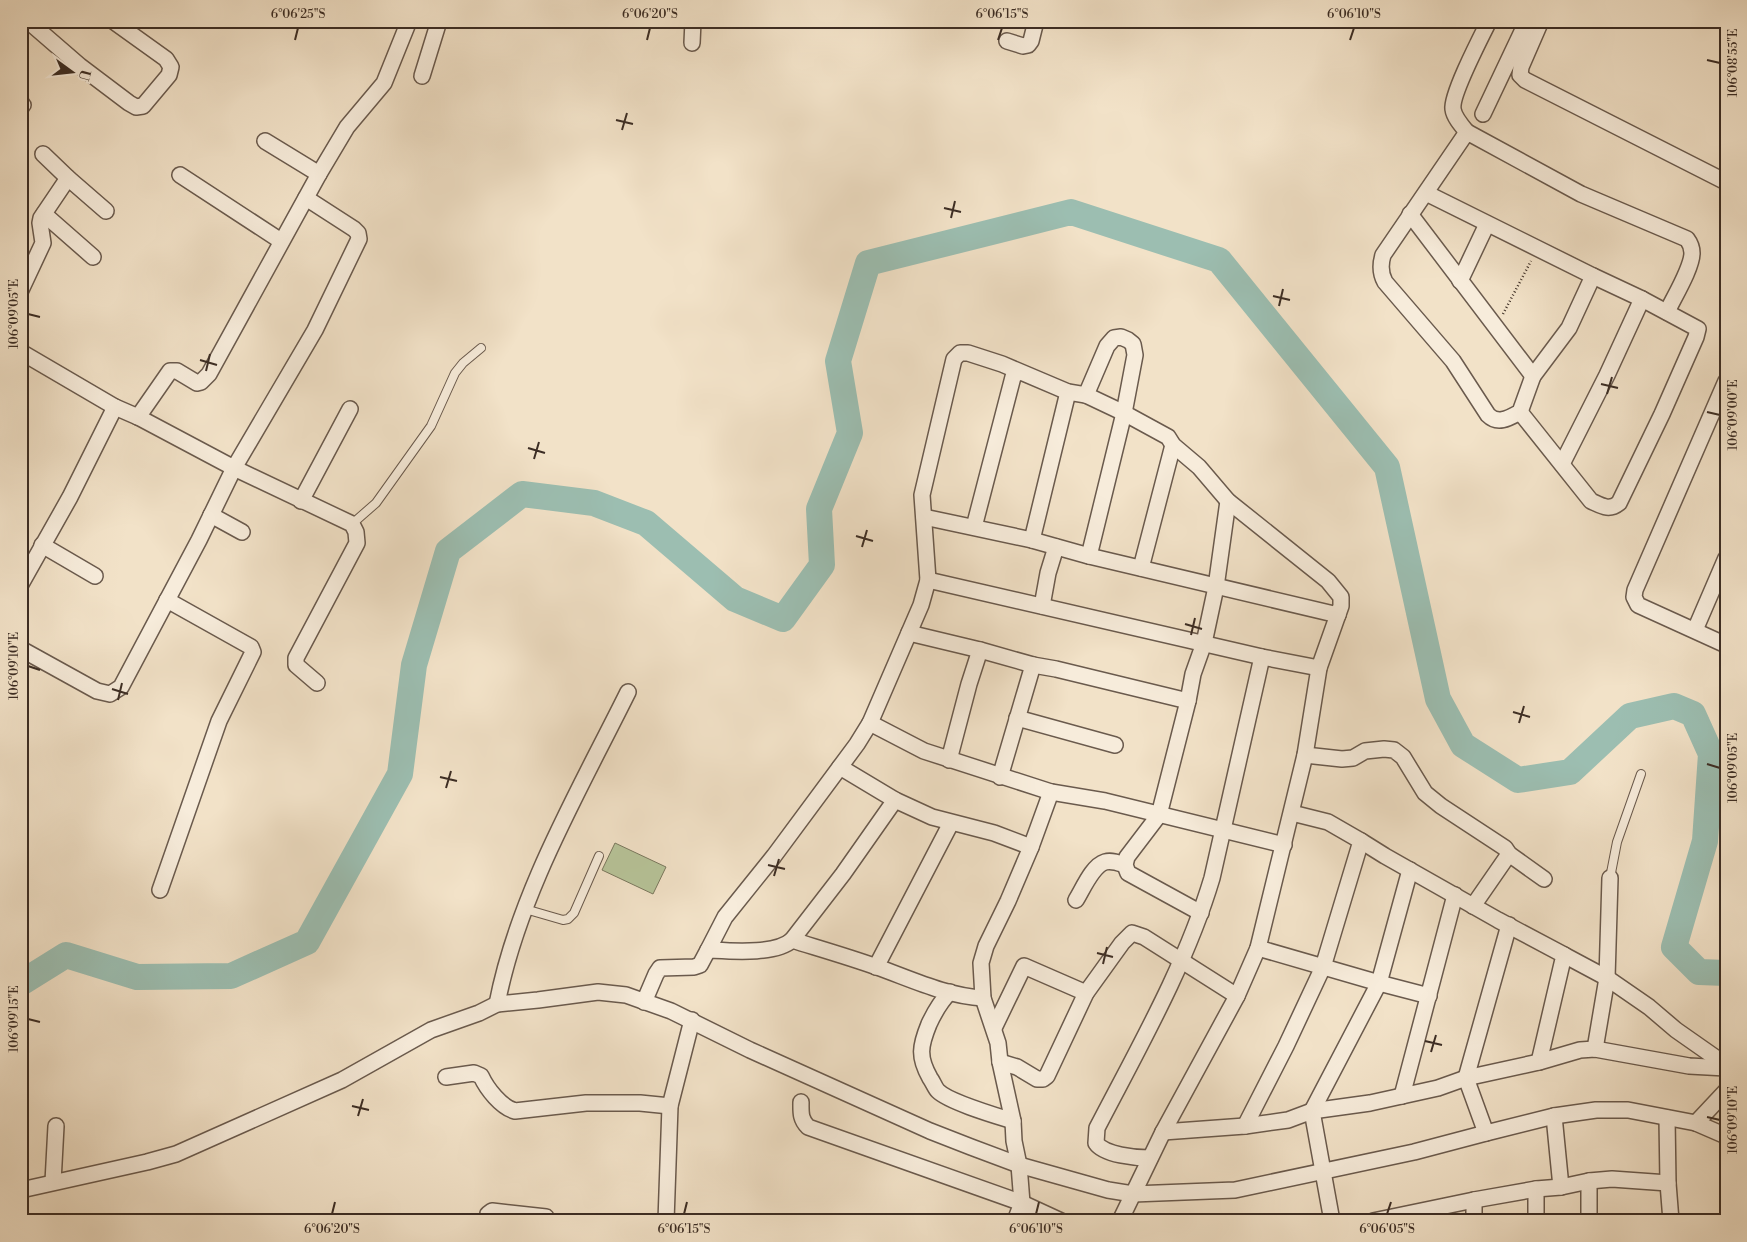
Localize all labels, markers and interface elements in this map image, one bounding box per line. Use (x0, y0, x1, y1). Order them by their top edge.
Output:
text: 6°06'25"S (271, 7, 325, 22)
text: 6°06'20"S (622, 7, 678, 22)
text: 6°06'15"S (976, 7, 1029, 22)
text: 6°06'10"S (1327, 7, 1381, 22)
text: 106°08'55"E (1726, 29, 1741, 97)
north arrow (48, 48, 98, 98)
text: U (73, 68, 94, 83)
text: 106°09'05"E (7, 279, 22, 349)
text: 106°09'00"E (1726, 379, 1741, 451)
text: 106°09'10"E (7, 632, 22, 700)
text: 106°09'05"E (1726, 733, 1741, 803)
text: 106°09'15"E (7, 985, 22, 1053)
text: 106°09'10"E (1726, 1086, 1741, 1154)
text: 6°06'20"S (304, 1222, 360, 1237)
text: 6°06'15"S (658, 1222, 711, 1237)
text: 6°06'10"S (1009, 1222, 1063, 1237)
text: 6°06'05"S (1359, 1222, 1415, 1237)

